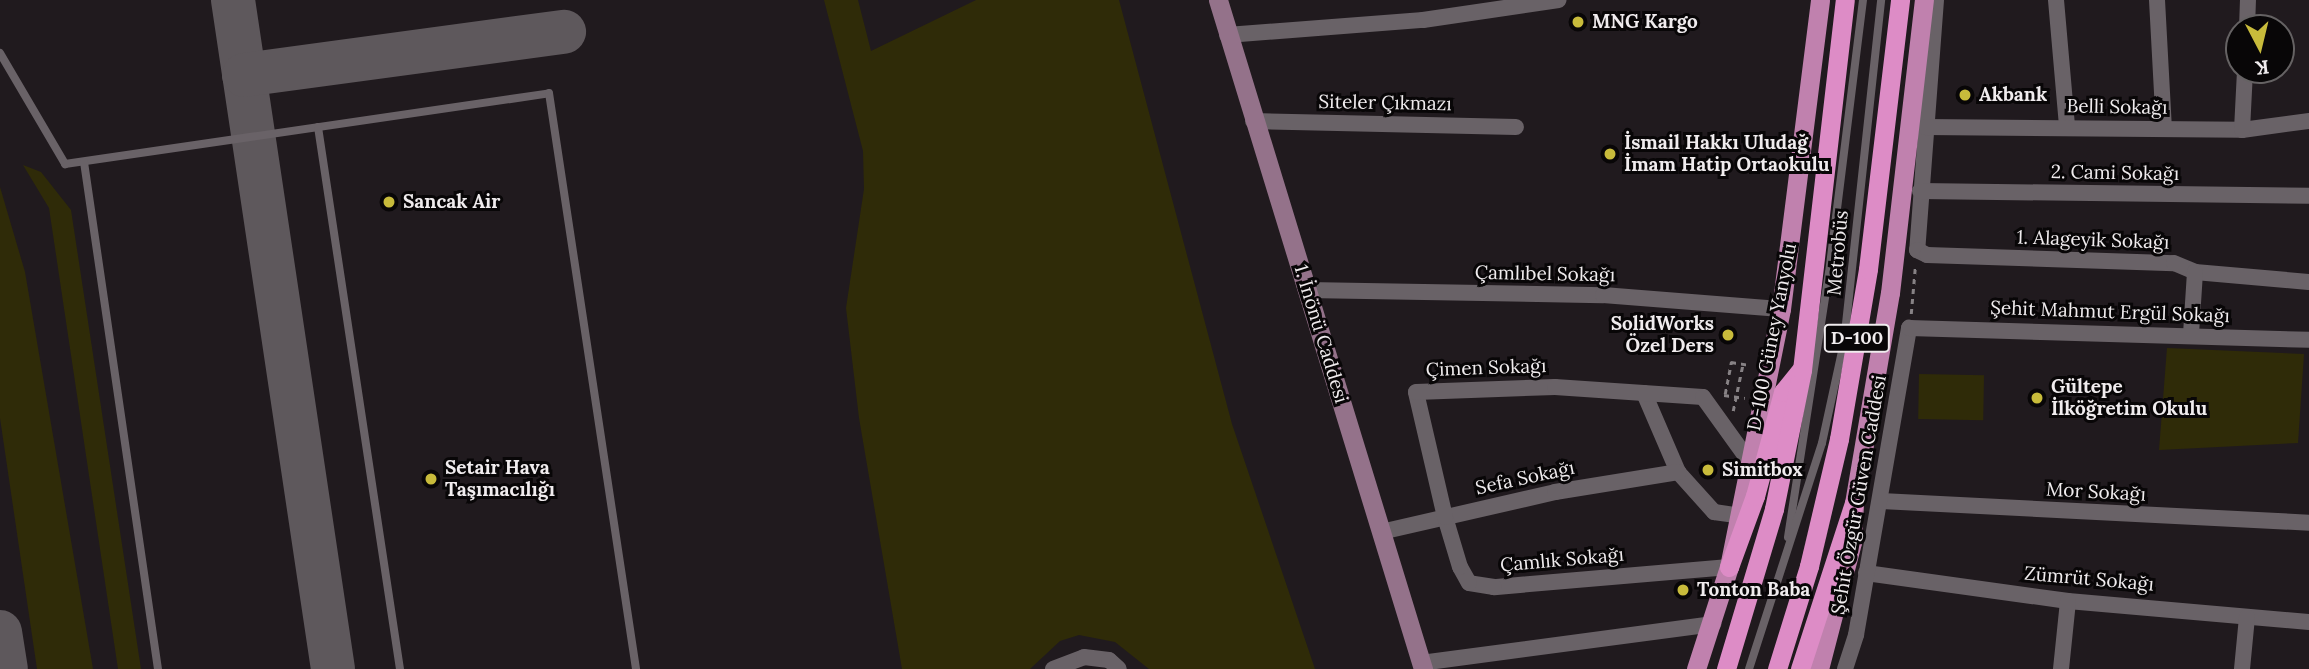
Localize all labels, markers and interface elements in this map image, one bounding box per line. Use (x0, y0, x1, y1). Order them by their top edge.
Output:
place label: MNG Kargo (1592, 11, 1698, 33)
marker: MNG Kargo (1570, 14, 1586, 30)
north arrow (2225, 14, 2295, 84)
text: K (2254, 55, 2270, 81)
place label: Akbank (1979, 84, 2047, 106)
marker: Akbank (1957, 87, 1973, 103)
street label: Siteler Çıkmazı (1318, 90, 1452, 116)
street label: Belli Sokağı (2066, 95, 2168, 119)
place label: İsmail Hakkı Uludağ İmam Hatip Ortaokulu (1624, 132, 1829, 176)
marker: İsmail Hakkı Uludağ İmam Hatip Ortaokulu (1602, 146, 1618, 162)
street label: 2. Cami Sokağı (2051, 160, 2179, 186)
place label: Sancak Air (403, 191, 500, 213)
marker: Sancak Air (381, 194, 397, 210)
street label: Metrobüs (1823, 210, 1853, 296)
street label: 1. Alageyik Sokağı (2016, 226, 2170, 254)
street label: D-100 Güney Yanyolu (1743, 241, 1801, 433)
street label: Çamlıbel Sokağı (1475, 261, 1615, 287)
street label: 1. İnönü Caddesi (1289, 262, 1353, 406)
street label: Şehit Mahmut Ergül Sokağı (1990, 296, 2230, 328)
place label: SolidWorks Özel Ders (1611, 313, 1714, 357)
road number: D-100 (1824, 324, 1890, 352)
marker: SolidWorks Özel Ders (1720, 327, 1736, 343)
street label: Çimen Sokağı (1425, 355, 1547, 381)
street label: Şehit Özgür Güven Caddesi (1827, 374, 1891, 616)
place label: Gültepe İlköğretim Okulu (2051, 376, 2207, 420)
marker: Gültepe İlköğretim Okulu (2029, 390, 2045, 406)
street label: Sefa Sokağı (1473, 456, 1577, 500)
place label: Setair Hava Taşımacılığı (445, 457, 555, 501)
place label: Simitbox (1722, 459, 1803, 481)
marker: Simitbox (1700, 462, 1716, 478)
marker: Setair Hava Taşımacılığı (423, 471, 439, 487)
street label: Mor Sokağı (2046, 478, 2146, 506)
street label: Çamlık Sokağı (1499, 543, 1625, 577)
street label: Zümrüt Sokağı (2023, 562, 2155, 596)
place label: Tonton Baba (1697, 579, 1810, 601)
marker: Tonton Baba (1675, 582, 1691, 598)

